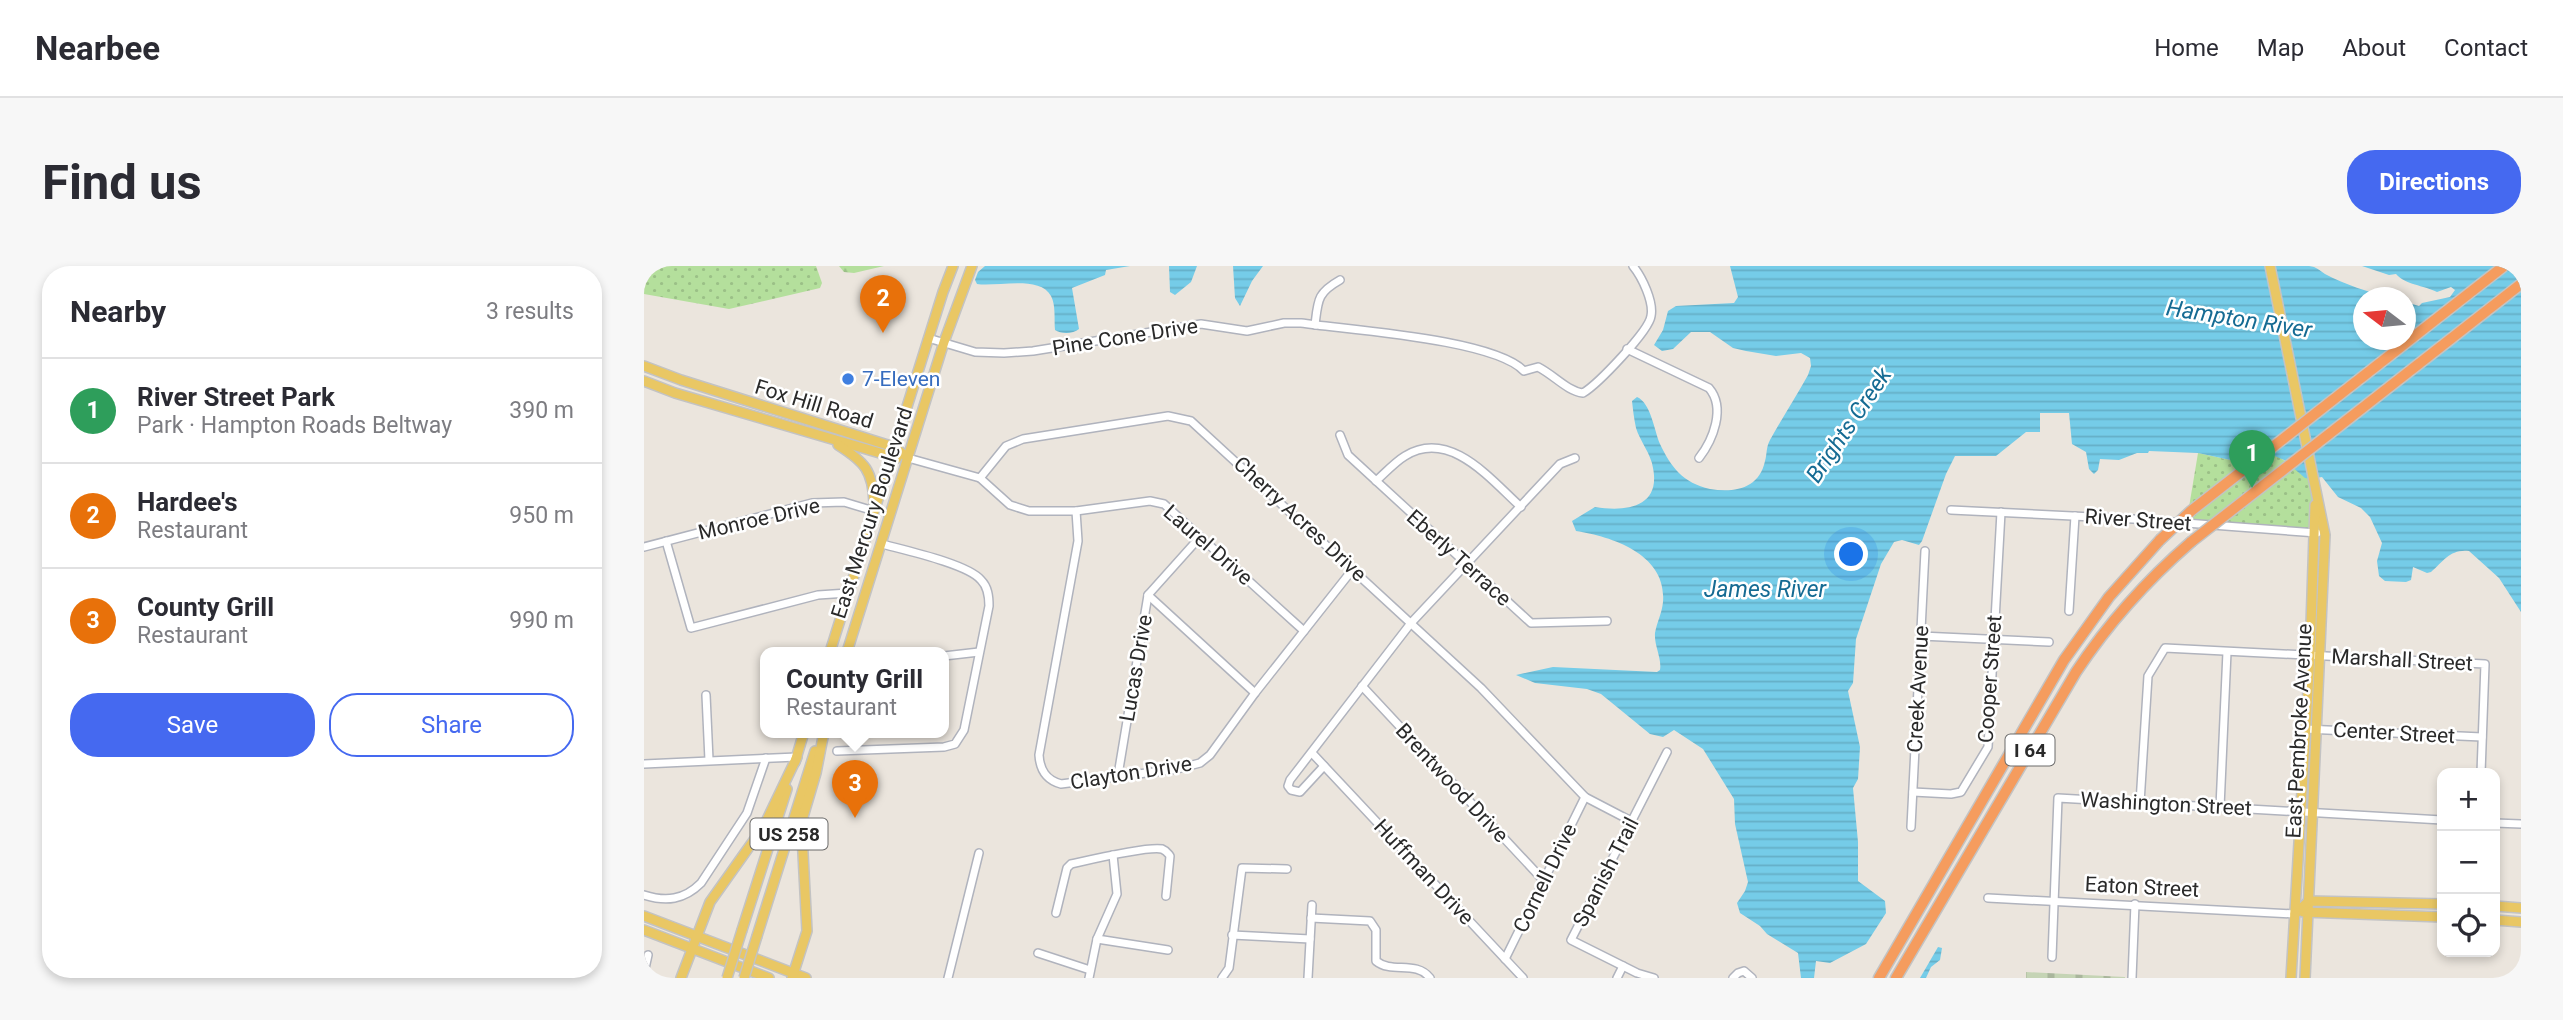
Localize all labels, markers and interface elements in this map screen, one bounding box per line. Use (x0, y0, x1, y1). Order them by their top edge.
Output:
text: Nearbee (35, 29, 160, 68)
text: Home (2154, 34, 2219, 62)
text: Map (2257, 34, 2304, 62)
text: About (2342, 34, 2406, 62)
text: Contact (2444, 34, 2528, 62)
button: Directions (2347, 150, 2521, 214)
text: Find us (42, 154, 202, 211)
pin: 2 (860, 275, 906, 333)
north arrow (2353, 287, 2416, 350)
text: Nearby (70, 294, 166, 329)
water label: Hampton River (2164, 294, 2315, 344)
text: 3 results (486, 298, 574, 325)
street label: Pine Cone Drive (1050, 314, 1200, 360)
water label: Brights Creek (1801, 362, 1898, 488)
place label: 7-Eleven (862, 367, 940, 391)
marker: 7-Eleven (840, 371, 856, 387)
street label: Fox Hill Road (752, 375, 876, 433)
text: River Street Park (137, 382, 335, 412)
text: 1 (86, 397, 100, 424)
text: 390 m (509, 397, 574, 424)
street label: East Mercury Boulevard (826, 404, 918, 622)
text: Park · Hampton Roads Beltway (137, 412, 452, 439)
pin: 1 (2229, 430, 2275, 488)
street label: Cherry Acres Drive (1229, 452, 1371, 586)
text: Hardee's (137, 487, 238, 517)
street label: Monroe Drive (696, 493, 822, 545)
street label: Laurel Drive (1159, 500, 1257, 590)
text: 2 (86, 502, 100, 529)
text: 950 m (509, 502, 574, 529)
street label: River Street (2084, 504, 2192, 536)
street label: Eberly Terrace (1402, 505, 1516, 611)
text: Restaurant (137, 517, 248, 544)
your location (1834, 537, 1868, 571)
water label: James River (1704, 576, 1828, 603)
text: County Grill (137, 592, 274, 622)
text: 3 (86, 607, 100, 634)
text: 990 m (509, 607, 574, 634)
street label: Lucas Drive (1115, 613, 1157, 723)
street label: Cooper Street (1974, 614, 2006, 744)
text: Restaurant (137, 622, 248, 649)
street label: East Pembroke Avenue (2281, 623, 2317, 839)
street label: Creek Avenue (1903, 625, 1933, 753)
street label: Marshall Street (2331, 644, 2473, 676)
popup (760, 647, 949, 738)
text: County Grill (786, 664, 923, 694)
button: Save (70, 693, 315, 757)
button: Share (329, 693, 574, 757)
text: Restaurant (786, 694, 897, 721)
street label: Center Street (2332, 718, 2456, 748)
street label: Brentwood Drive (1391, 719, 1513, 847)
road number: I 64 (2006, 734, 2054, 765)
street label: Clayton Drive (1069, 752, 1193, 794)
pin: 3 (832, 760, 878, 818)
map controls (2437, 768, 2500, 957)
button: + (2437, 768, 2500, 831)
street label: Washington Street (2080, 788, 2252, 820)
street label: Spanish Trail (1568, 813, 1644, 931)
street label: Huffman Drive (1369, 814, 1479, 930)
road number: US 258 (750, 818, 828, 849)
street label: Cornell Drive (1508, 820, 1582, 936)
button: − (2437, 831, 2500, 894)
street label: Eaton Street (2084, 872, 2200, 902)
button: locate (2437, 894, 2500, 957)

